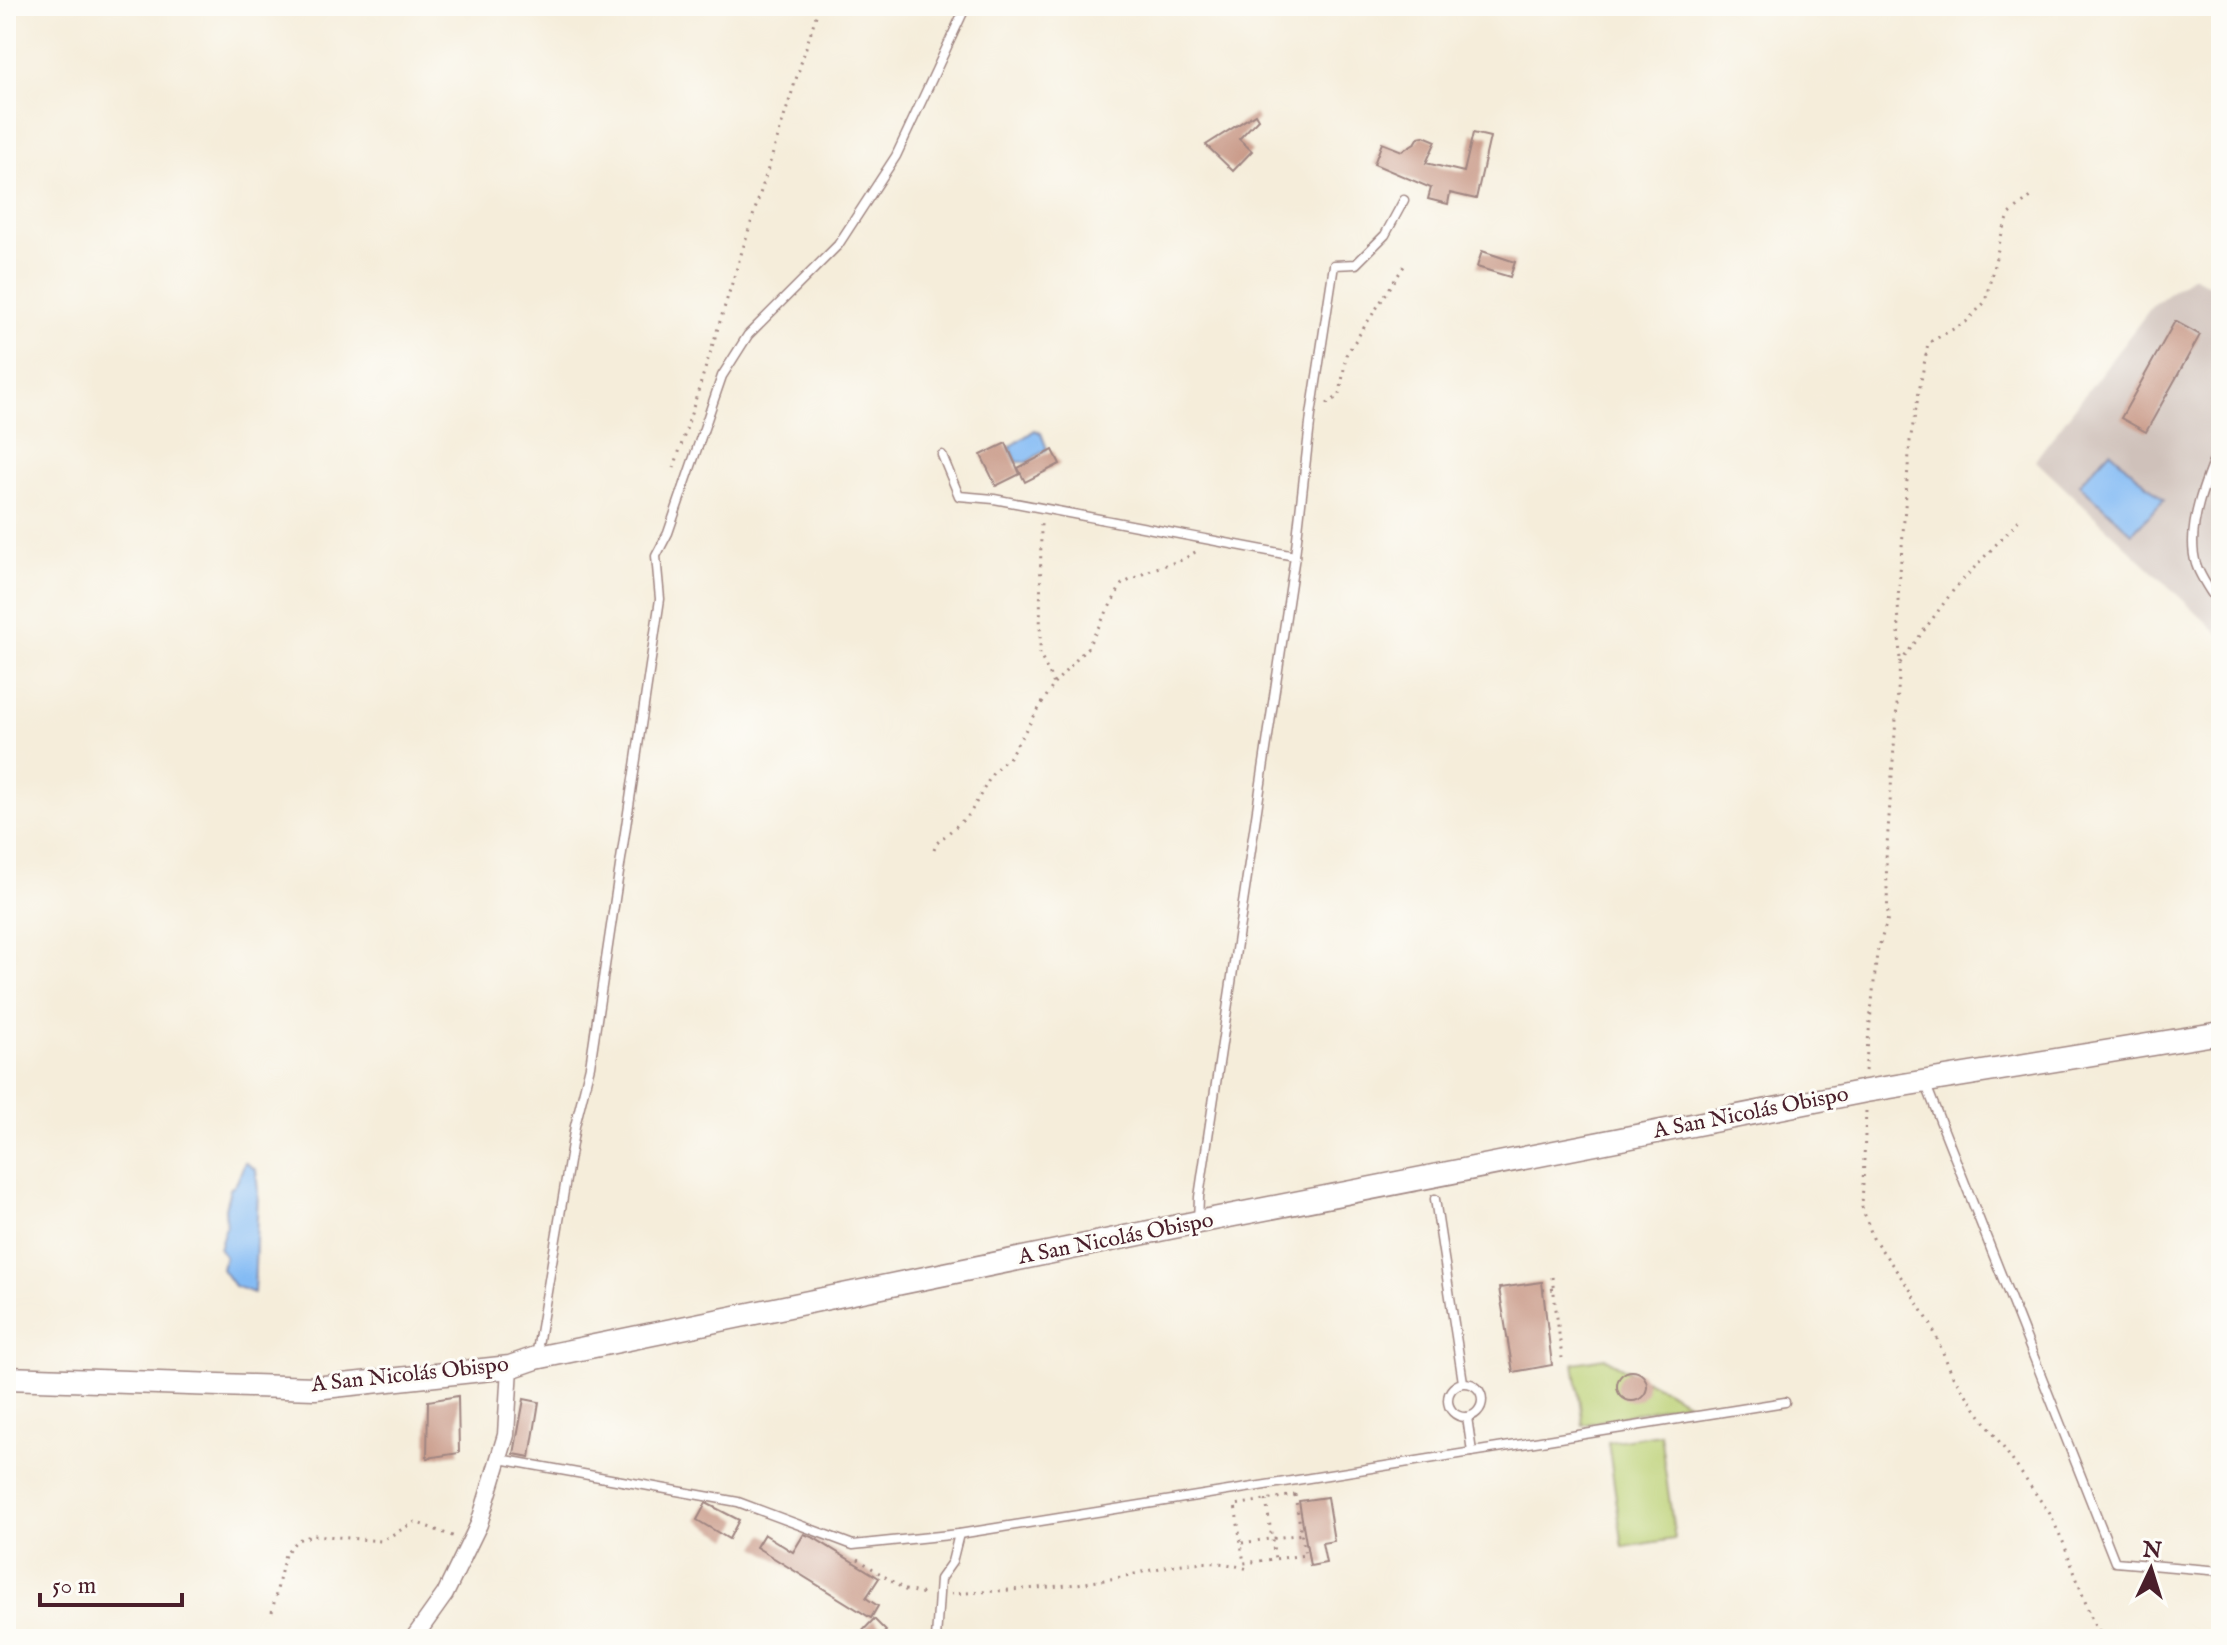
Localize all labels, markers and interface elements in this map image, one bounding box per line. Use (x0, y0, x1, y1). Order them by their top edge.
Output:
street label: A San Nicolás Obispo (1650, 1080, 1851, 1146)
street label: A San Nicolás Obispo (1015, 1206, 1216, 1272)
street label: A San Nicolás Obispo (309, 1351, 510, 1399)
north arrow (2111, 1529, 2191, 1609)
text: N (2141, 1536, 2163, 1566)
scale bar (40, 1557, 182, 1607)
text: 50 m (52, 1571, 96, 1602)

